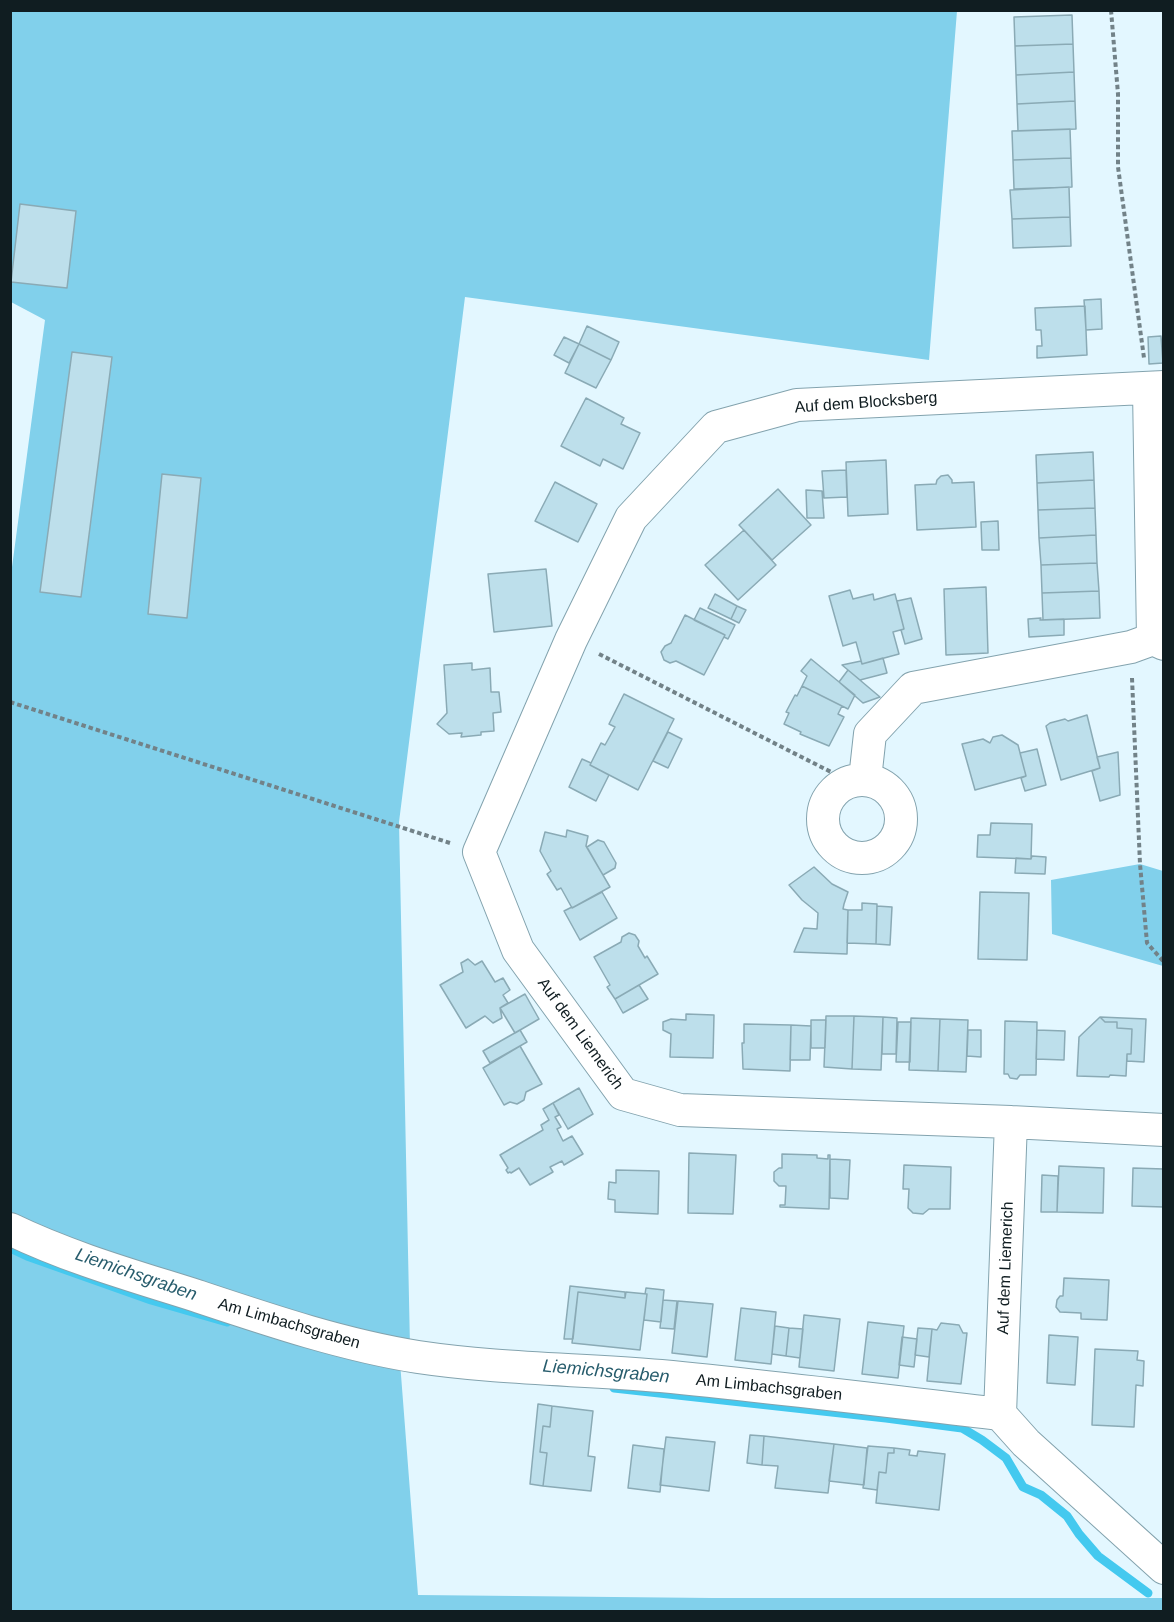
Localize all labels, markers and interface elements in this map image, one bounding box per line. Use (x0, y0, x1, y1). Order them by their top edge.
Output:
street label: Auf dem Blocksberg (794, 388, 938, 418)
street label: Auf dem Liemerich (533, 974, 627, 1094)
street label: Auf dem Liemerich (994, 1201, 1018, 1335)
water label: Liemichsgraben (72, 1244, 200, 1306)
street label: Am Limbachsgraben (216, 1295, 362, 1353)
water label: Liemichsgraben (542, 1356, 670, 1388)
street label: Am Limbachsgraben (695, 1371, 843, 1405)

